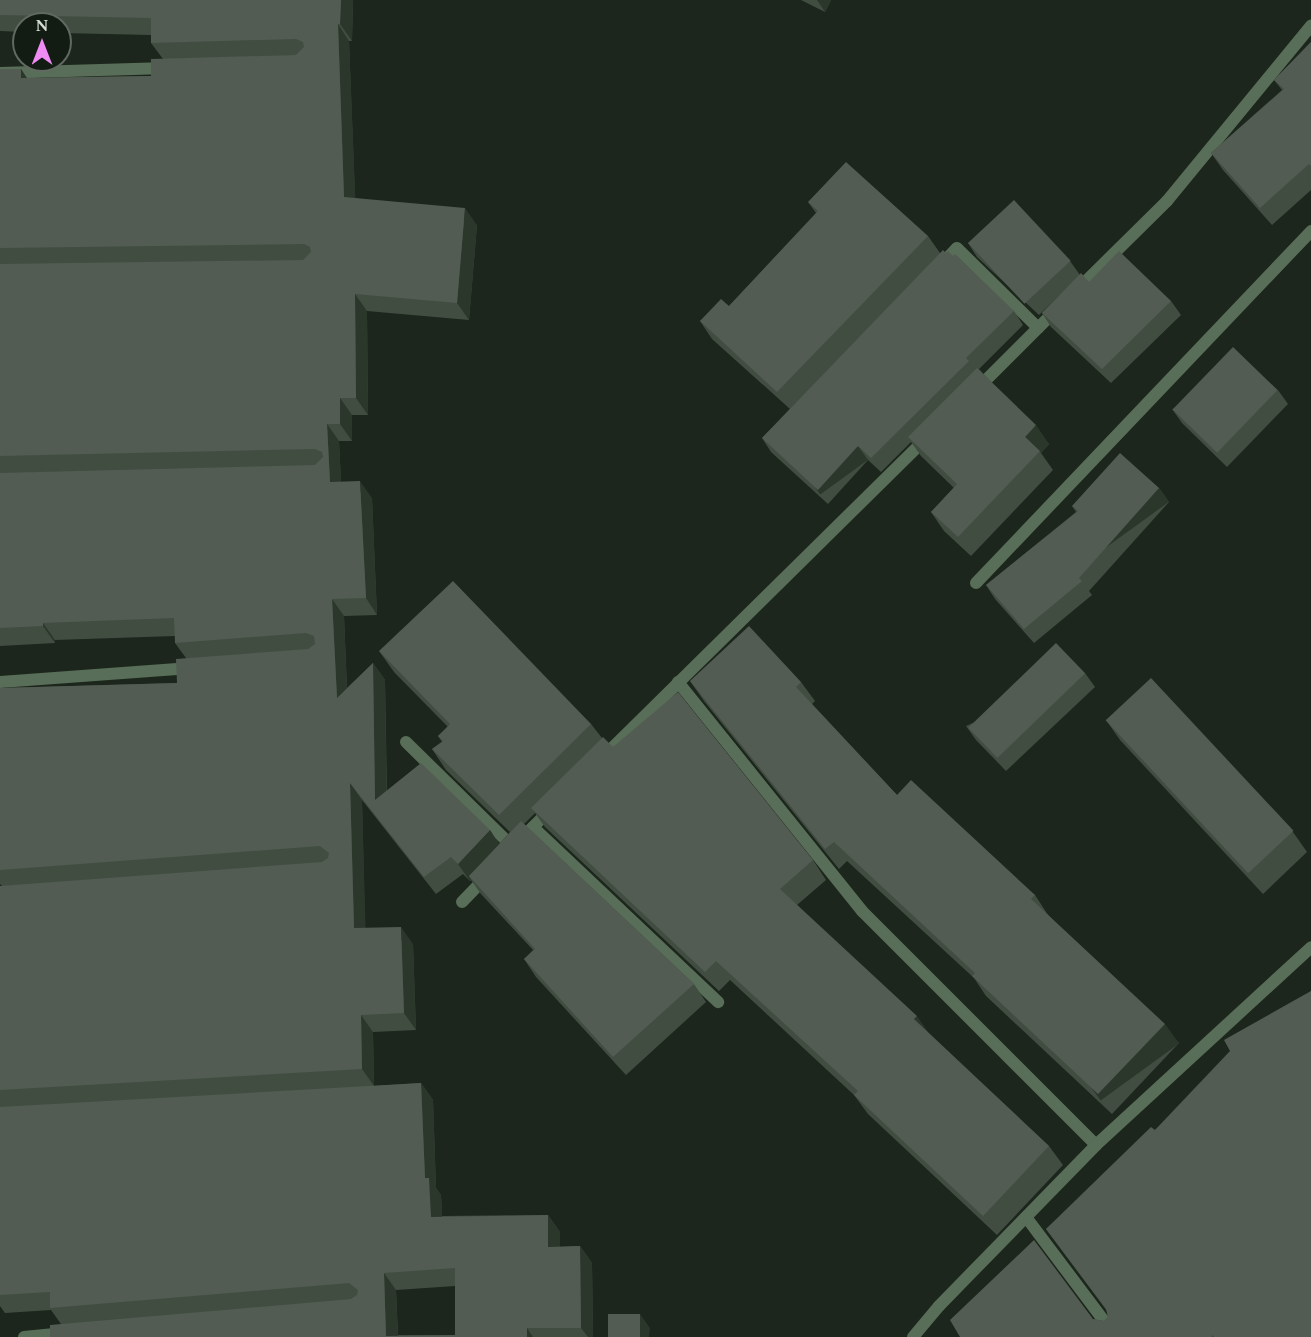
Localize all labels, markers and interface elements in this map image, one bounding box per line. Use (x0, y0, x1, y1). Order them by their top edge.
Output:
north arrow (12, 12, 72, 72)
text: N (35, 14, 49, 38)

